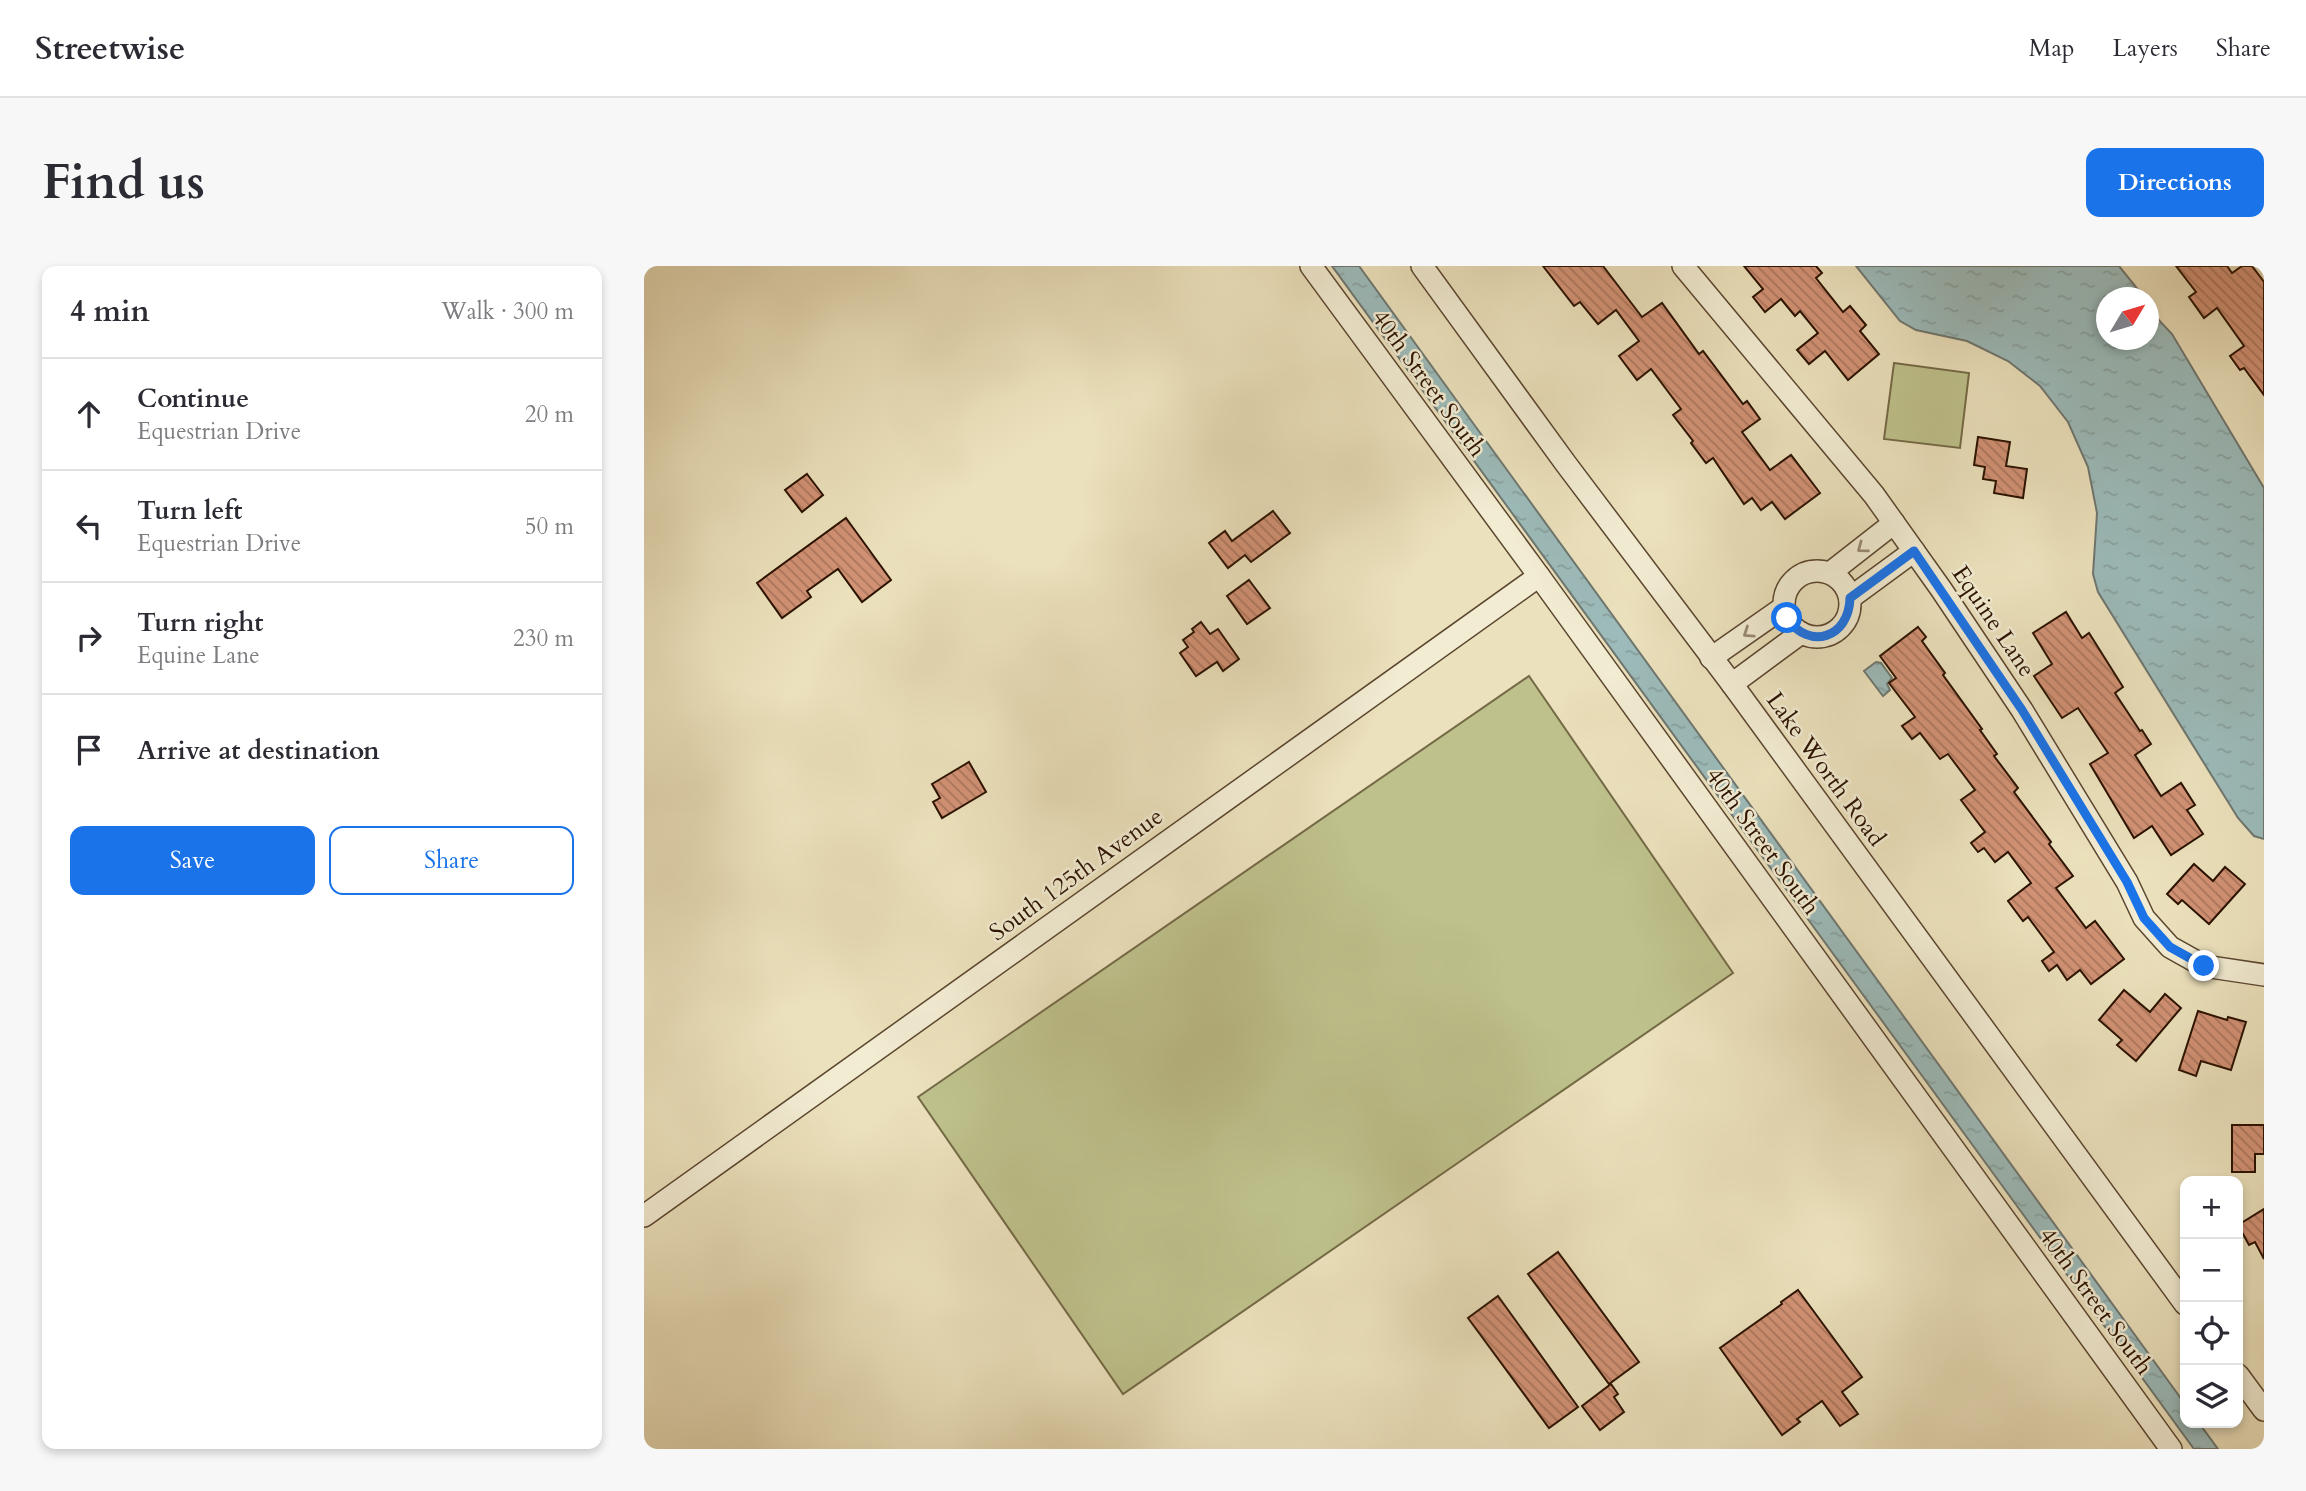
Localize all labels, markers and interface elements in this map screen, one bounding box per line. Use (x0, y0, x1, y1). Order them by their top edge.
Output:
text: Streetwise (35, 26, 185, 71)
text: Map (2029, 32, 2075, 65)
text: Layers (2113, 32, 2178, 65)
text: Share (2216, 32, 2271, 65)
button: Directions (2086, 148, 2264, 217)
text: Find us (42, 149, 205, 216)
north arrow (2096, 287, 2159, 350)
text: 4 min (70, 291, 150, 332)
text: Walk · 300 m (441, 296, 574, 327)
street label: 40th Street South (1364, 303, 1493, 464)
text: Continue (137, 381, 249, 416)
icon: ahead (70, 395, 108, 433)
text: 20 m (525, 399, 574, 430)
text: Equestrian Drive (137, 416, 301, 447)
text: Turn left (137, 493, 242, 528)
icon: left (70, 507, 108, 545)
text: 50 m (525, 511, 574, 542)
text: Equestrian Drive (137, 528, 301, 559)
one-way arrow (1857, 540, 1870, 553)
street label: Equine Lane (1944, 559, 2043, 684)
route start (1771, 602, 1802, 633)
text: Turn right (137, 605, 264, 640)
icon: right (70, 619, 108, 657)
text: 230 m (513, 623, 574, 654)
one-way arrow (1743, 625, 1756, 637)
text: Equine Lane (137, 640, 260, 671)
street label: Lake Worth Road (1758, 685, 1893, 853)
icon: arrive (70, 731, 108, 769)
text: Arrive at destination (137, 733, 380, 768)
street label: 40th Street South (1698, 761, 1827, 922)
street label: South 125th Avenue (983, 800, 1170, 949)
button: Save (70, 826, 315, 895)
button: Share (329, 826, 574, 895)
route end (2188, 950, 2219, 981)
map controls (2180, 1176, 2243, 1428)
button: + (2180, 1176, 2243, 1239)
street label: 40th Street South (2031, 1221, 2160, 1382)
button: − (2180, 1239, 2243, 1302)
button: locate (2180, 1302, 2243, 1365)
button: layers (2180, 1365, 2243, 1428)

